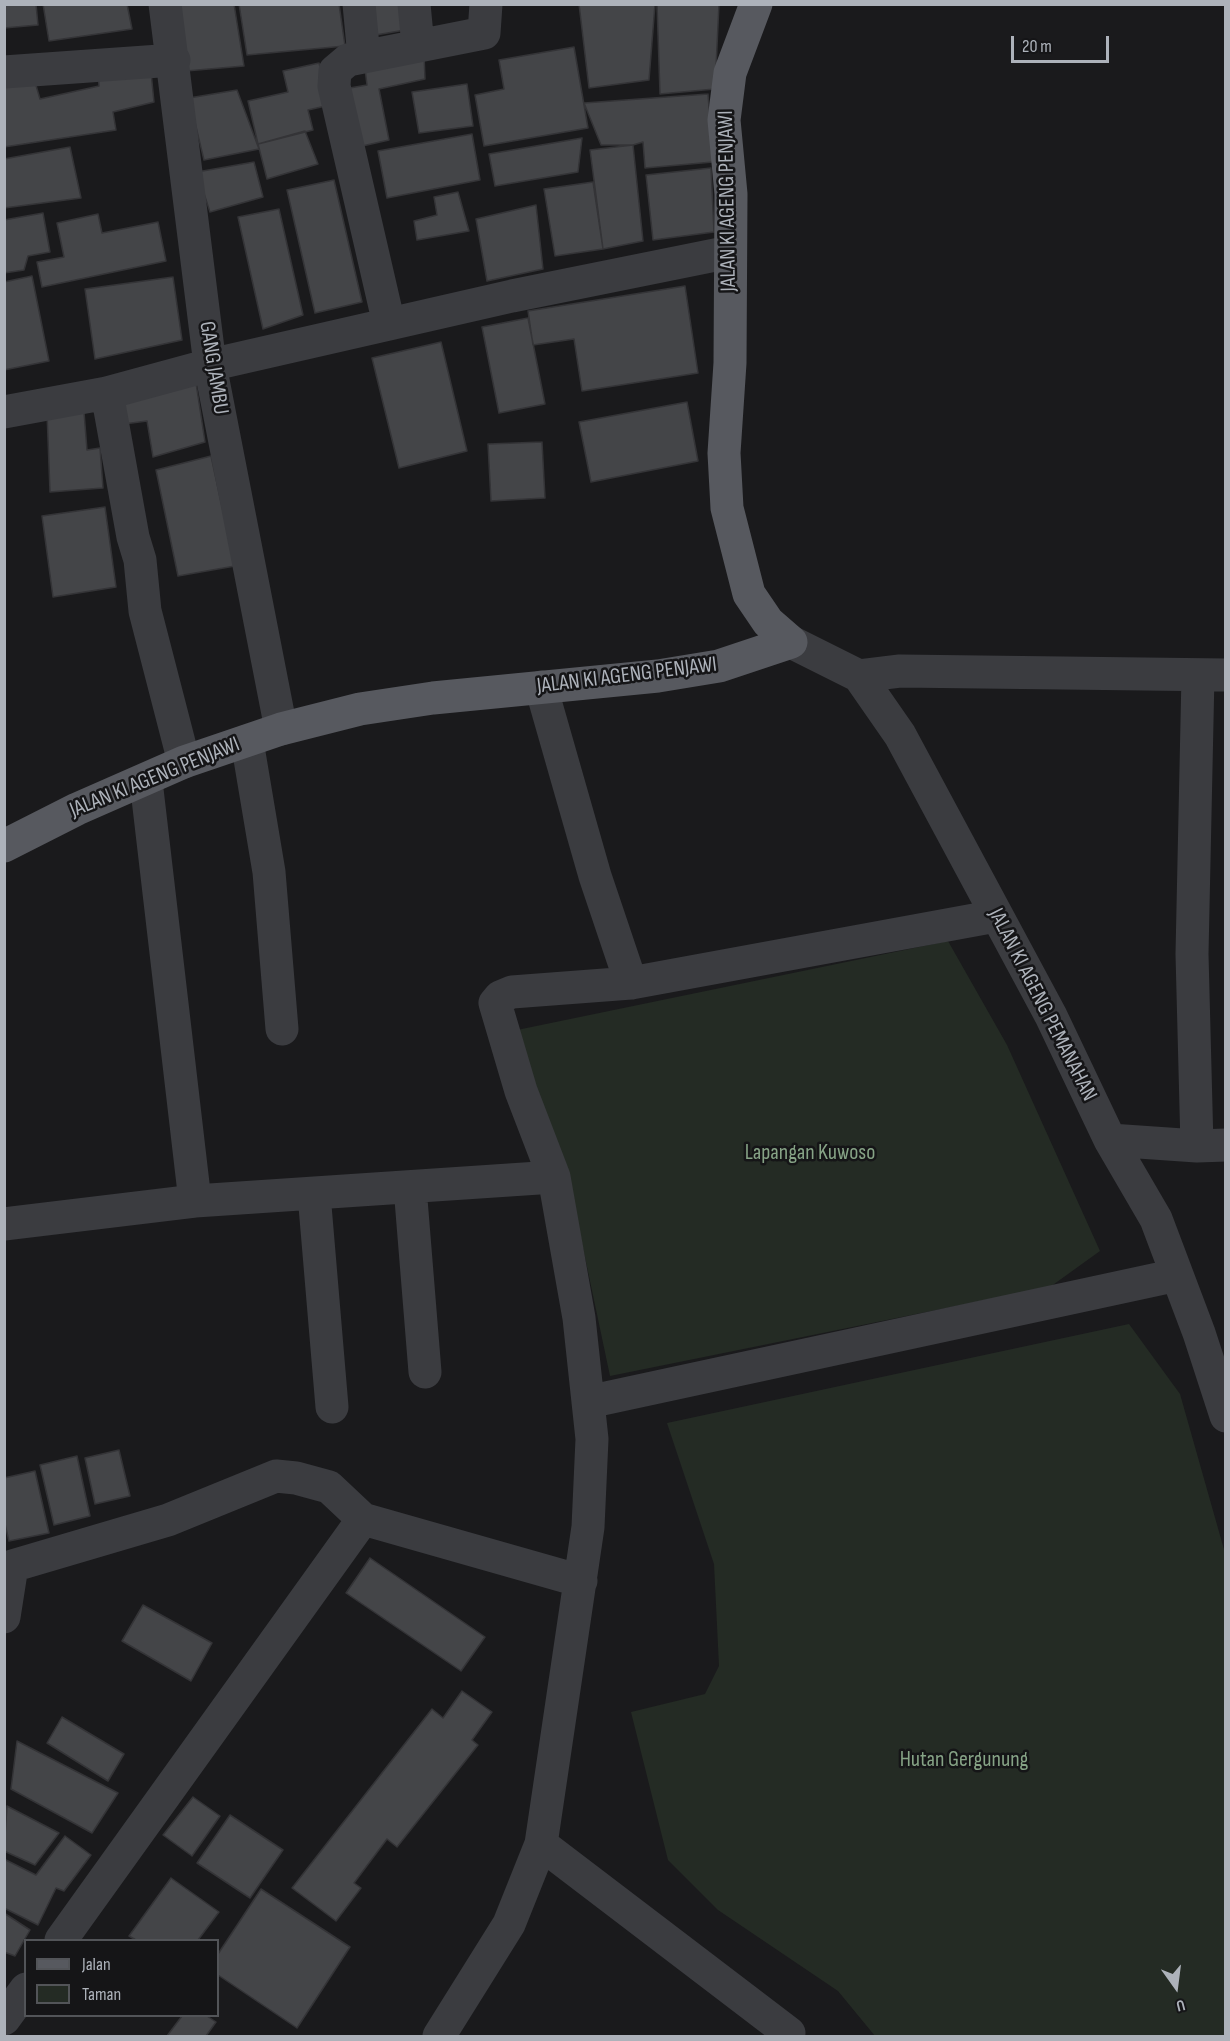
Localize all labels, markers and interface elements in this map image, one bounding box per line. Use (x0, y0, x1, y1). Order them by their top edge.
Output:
scale bar (1014, 24, 1112, 62)
text: 20 m (1022, 36, 1052, 57)
street label: JALAN KI AGENG PENJAWI (713, 110, 743, 292)
street label: GANG JAMBU (193, 320, 233, 416)
street label: JALAN KI AGENG PENJAWI (536, 652, 718, 700)
street label: JALAN KI AGENG PENJAWI (66, 732, 244, 824)
street label: JALAN KI AGENG PEMANAHAN (982, 904, 1102, 1106)
park label: Lapangan Kuwoso (745, 1140, 875, 1166)
park label: Hutan Gergunung (900, 1747, 1028, 1773)
legend (24, 1939, 219, 2017)
text: Jalan (82, 1954, 111, 1975)
north arrow (1146, 1957, 1206, 2017)
text: Taman (82, 1984, 121, 2005)
text: U (1174, 1995, 1187, 2015)

